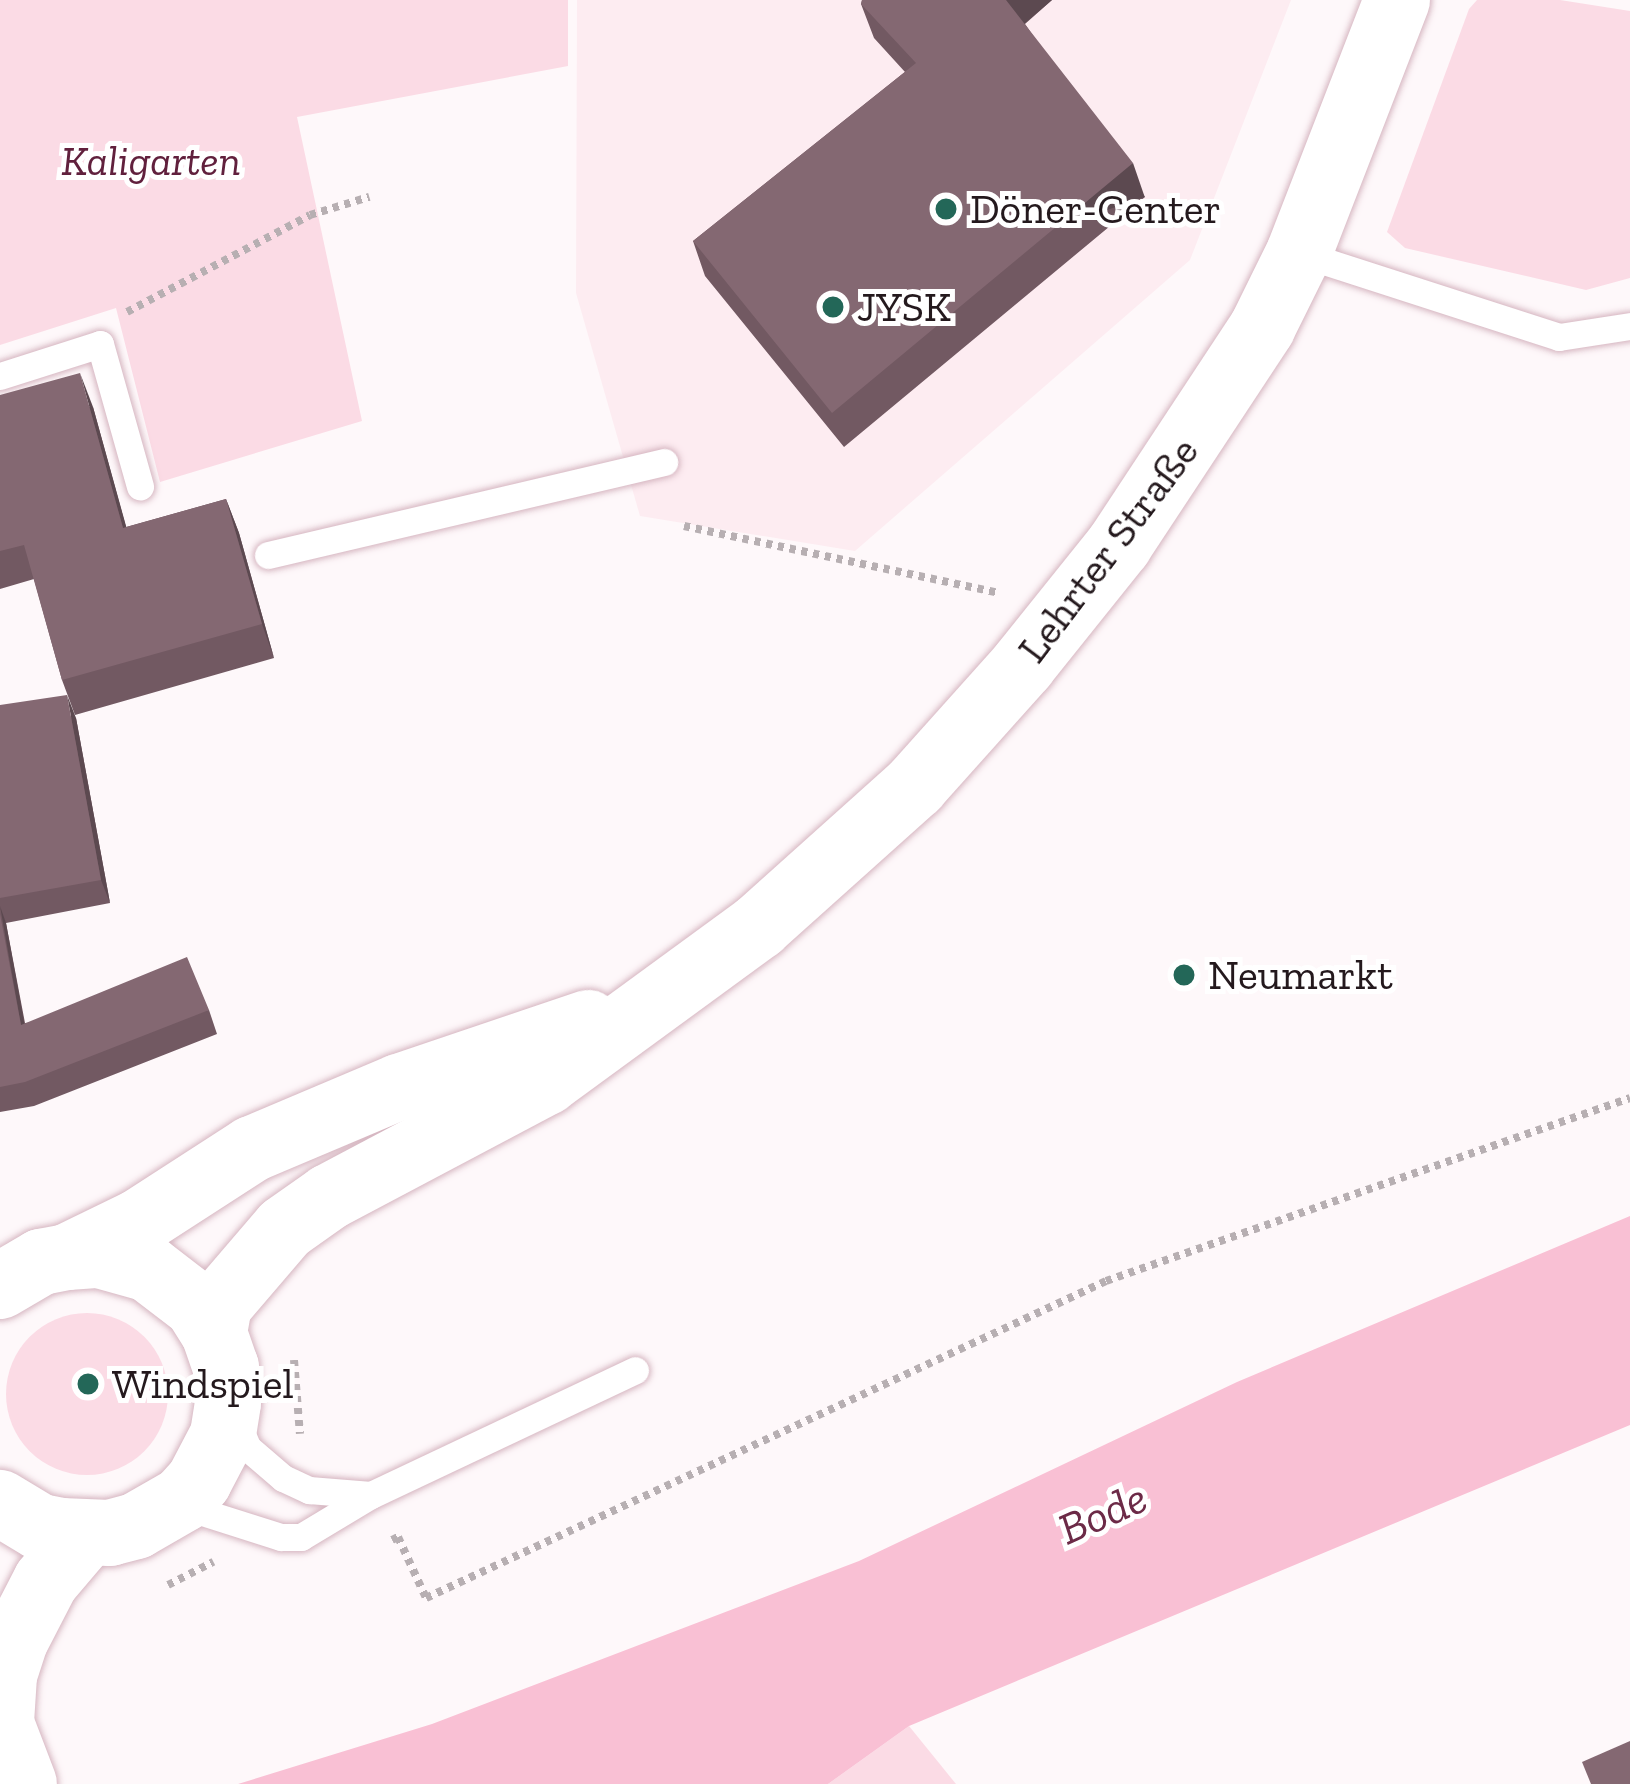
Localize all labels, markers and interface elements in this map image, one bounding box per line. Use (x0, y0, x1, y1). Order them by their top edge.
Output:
park label: Kaligarten (61, 136, 241, 186)
place label: Döner-Center (970, 184, 1221, 234)
marker: Döner-Center (933, 196, 959, 222)
place label: JYSK (857, 282, 951, 332)
marker: JYSK (820, 294, 846, 320)
street label: Lehrter Straße (1007, 427, 1209, 673)
place label: Neumarkt (1208, 950, 1393, 1000)
marker: Neumarkt (1171, 962, 1197, 988)
place label: Windspiel (112, 1359, 294, 1409)
marker: Windspiel (75, 1371, 101, 1397)
water label: Bode (1051, 1471, 1155, 1557)

